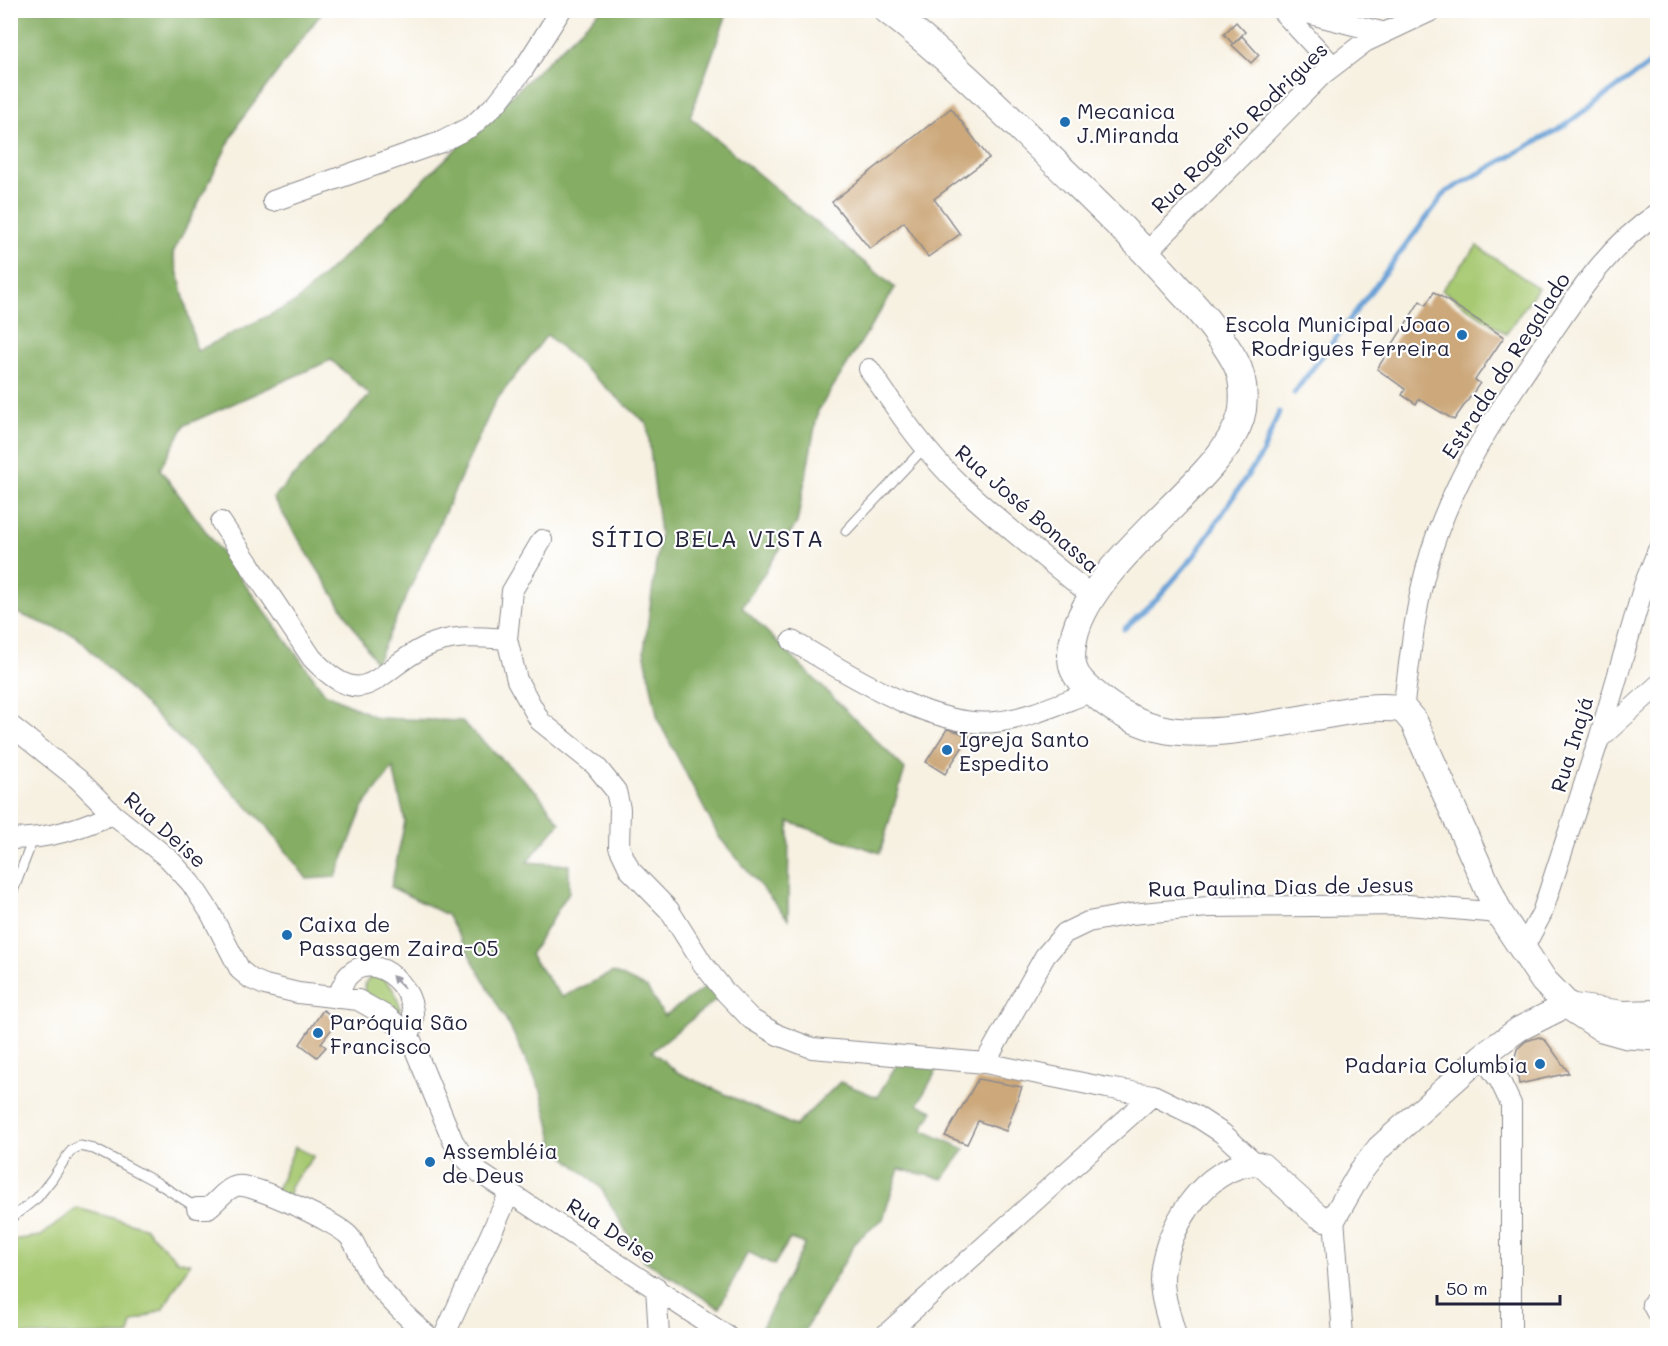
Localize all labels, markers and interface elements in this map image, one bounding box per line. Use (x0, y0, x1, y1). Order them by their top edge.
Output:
street label: Rua Rogerio Rodrigues (1145, 36, 1333, 218)
place label: Mecanica J.Miranda (1077, 97, 1180, 148)
marker: Mecanica J.Miranda (1058, 115, 1072, 129)
street label: Estrada do Regalado (1435, 267, 1575, 463)
place label: Escola Municipal Joao Rodrigues Ferreira (1225, 310, 1450, 361)
marker: Escola Municipal Joao Rodrigues Ferreira (1455, 328, 1469, 342)
street label: Rua José Bonassa (950, 438, 1106, 578)
district label: SÍTIO BELA VISTA (591, 522, 825, 553)
street label: Rua Inajá (1544, 693, 1598, 795)
place label: Igreja Santo Espedito (959, 725, 1089, 776)
marker: Igreja Santo Espedito (940, 743, 954, 757)
street label: Rua Deise (119, 785, 213, 873)
street label: Rua Paulina Dias de Jesus (1148, 870, 1414, 902)
place label: Caixa de Passagem Zaira-05 (299, 910, 498, 961)
marker: Caixa de Passagem Zaira-05 (280, 928, 294, 942)
one-way arrow (392, 975, 406, 989)
place label: Paróquia São Francisco (330, 1008, 467, 1059)
marker: Paróquia São Francisco (311, 1026, 325, 1040)
place label: Padaria Columbia (1345, 1051, 1528, 1078)
marker: Padaria Columbia (1533, 1057, 1547, 1071)
place label: Assembléia de Deus (442, 1137, 558, 1188)
marker: Assembléia de Deus (423, 1155, 437, 1169)
street label: Rua Deise (562, 1191, 662, 1269)
scale bar (1437, 1268, 1560, 1306)
text: 50 m (1446, 1276, 1488, 1300)

